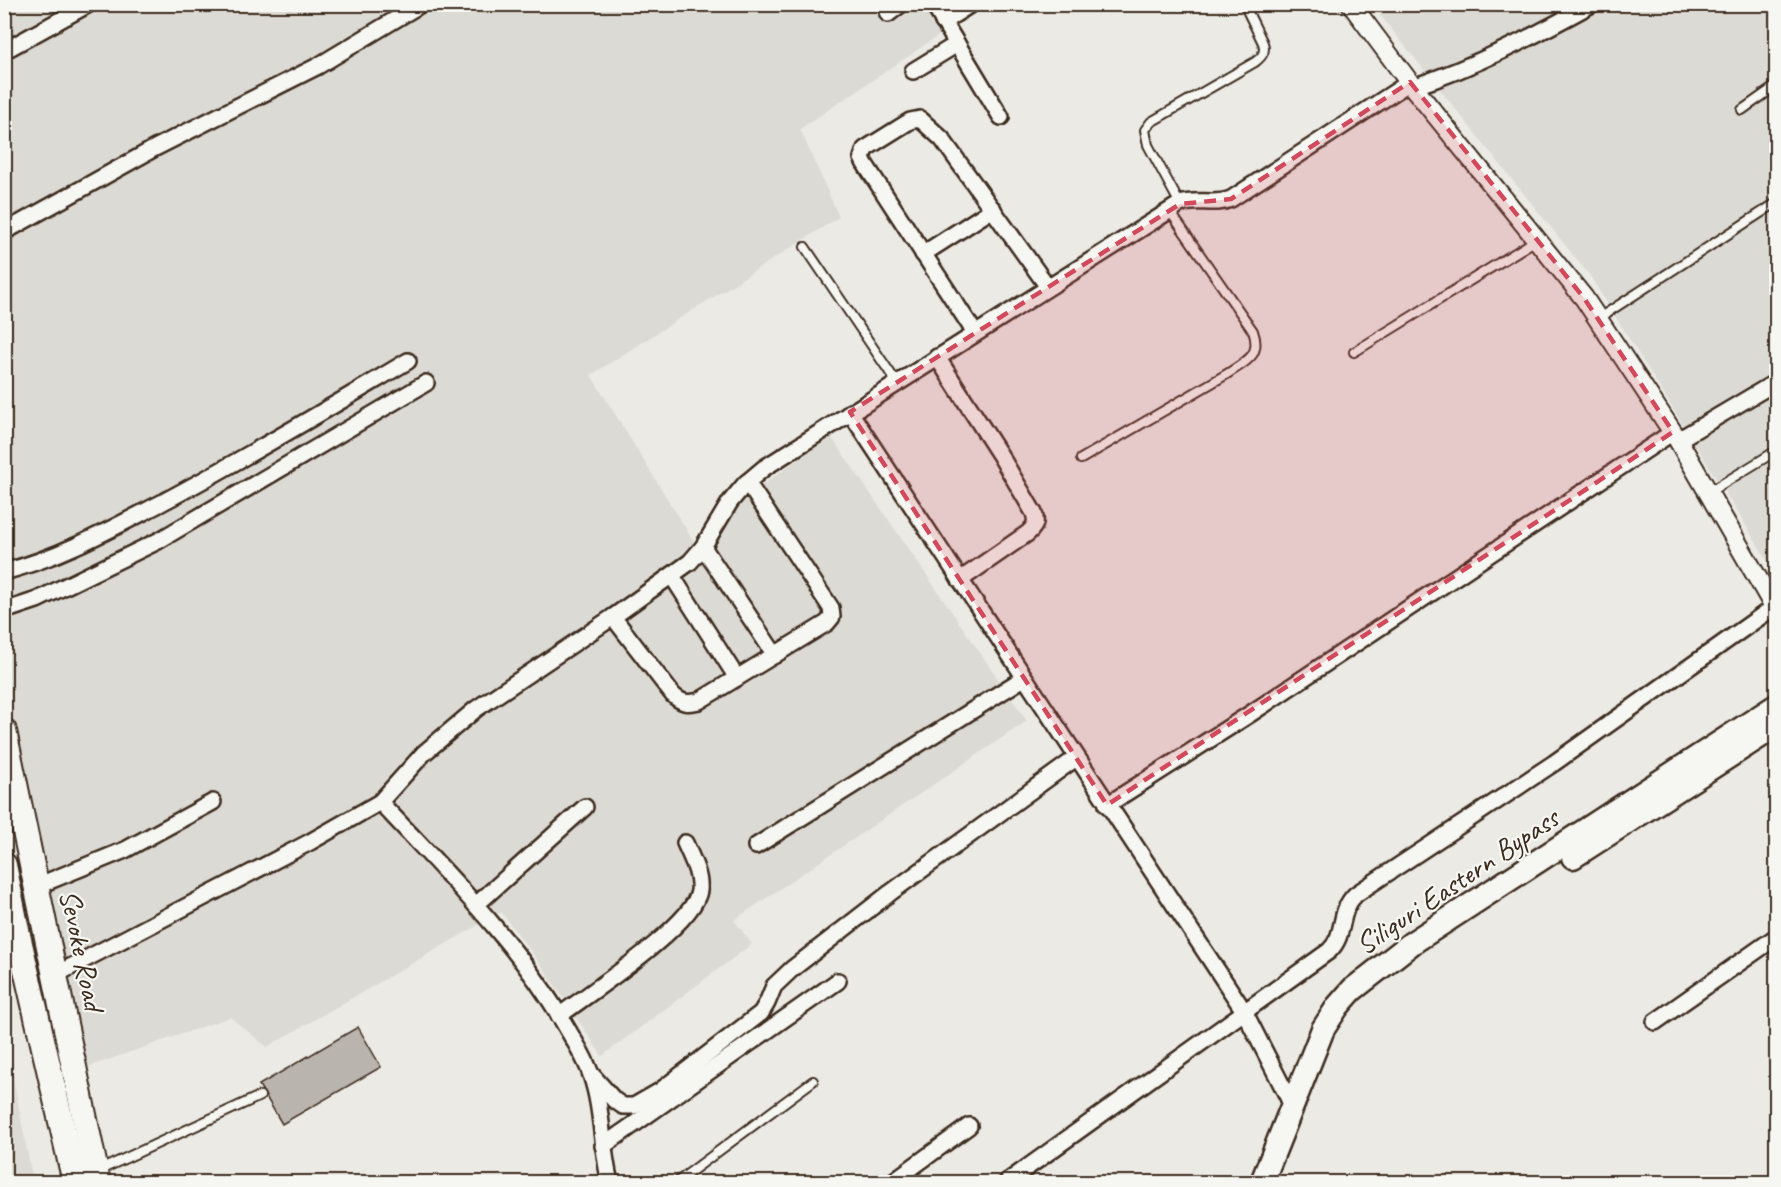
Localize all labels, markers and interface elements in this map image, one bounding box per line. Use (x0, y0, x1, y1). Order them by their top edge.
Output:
street label: Siliguri Eastern Bypass (1348, 797, 1568, 963)
street label: Sevoke Road (51, 886, 114, 1018)

